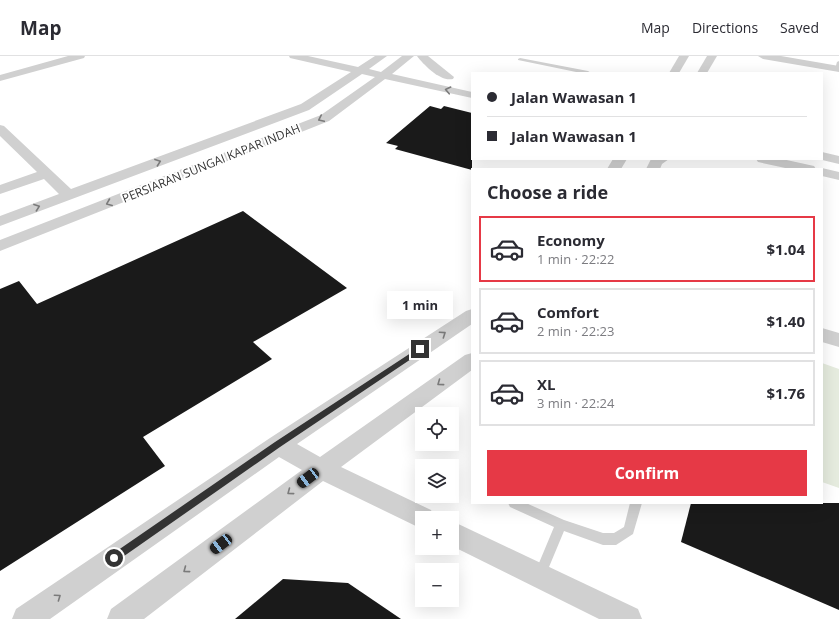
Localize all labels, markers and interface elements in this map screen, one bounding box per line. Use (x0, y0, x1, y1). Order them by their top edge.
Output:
text: Map (20, 15, 61, 41)
text: Map (641, 18, 670, 37)
text: Directions (692, 18, 758, 37)
text: Saved (780, 18, 819, 37)
one-way arrow (445, 86, 451, 94)
text: Jalan Wawasan 1 (511, 87, 637, 107)
one-way arrow (318, 114, 325, 122)
street label: PERSIARAN SUNGAI KAPAR INDAH (119, 119, 303, 207)
text: Jalan Wawasan 1 (511, 126, 637, 146)
one-way arrow (155, 158, 162, 166)
text: Choose a ride (487, 180, 608, 204)
one-way arrow (106, 199, 113, 207)
one-way arrow (33, 203, 40, 212)
text: Economy (537, 230, 605, 250)
icon: car (489, 231, 525, 267)
text: $1.04 (766, 239, 805, 259)
text: 1 min · 22:22 (537, 250, 614, 268)
callout: 1 min (387, 291, 453, 319)
text: 1 min (402, 296, 438, 314)
text: Comfort (537, 302, 599, 322)
icon: car (489, 303, 525, 339)
text: $1.40 (766, 311, 805, 331)
text: 2 min · 22:23 (537, 322, 614, 340)
one-way arrow (439, 331, 446, 339)
route end (411, 340, 429, 358)
text: XL (537, 374, 555, 394)
icon: car (489, 375, 525, 411)
one-way arrow (438, 378, 445, 385)
text: $1.76 (766, 383, 805, 403)
text: 3 min · 22:24 (537, 394, 614, 412)
map controls (415, 407, 459, 607)
button: locate (415, 407, 459, 451)
button: Confirm (487, 450, 807, 496)
button: layers (415, 459, 459, 503)
car (295, 466, 321, 490)
one-way arrow (287, 487, 294, 495)
button: + (415, 511, 459, 555)
car (208, 532, 234, 556)
route start (105, 549, 123, 567)
button: − (415, 563, 459, 607)
one-way arrow (183, 565, 190, 573)
one-way arrow (54, 594, 61, 602)

